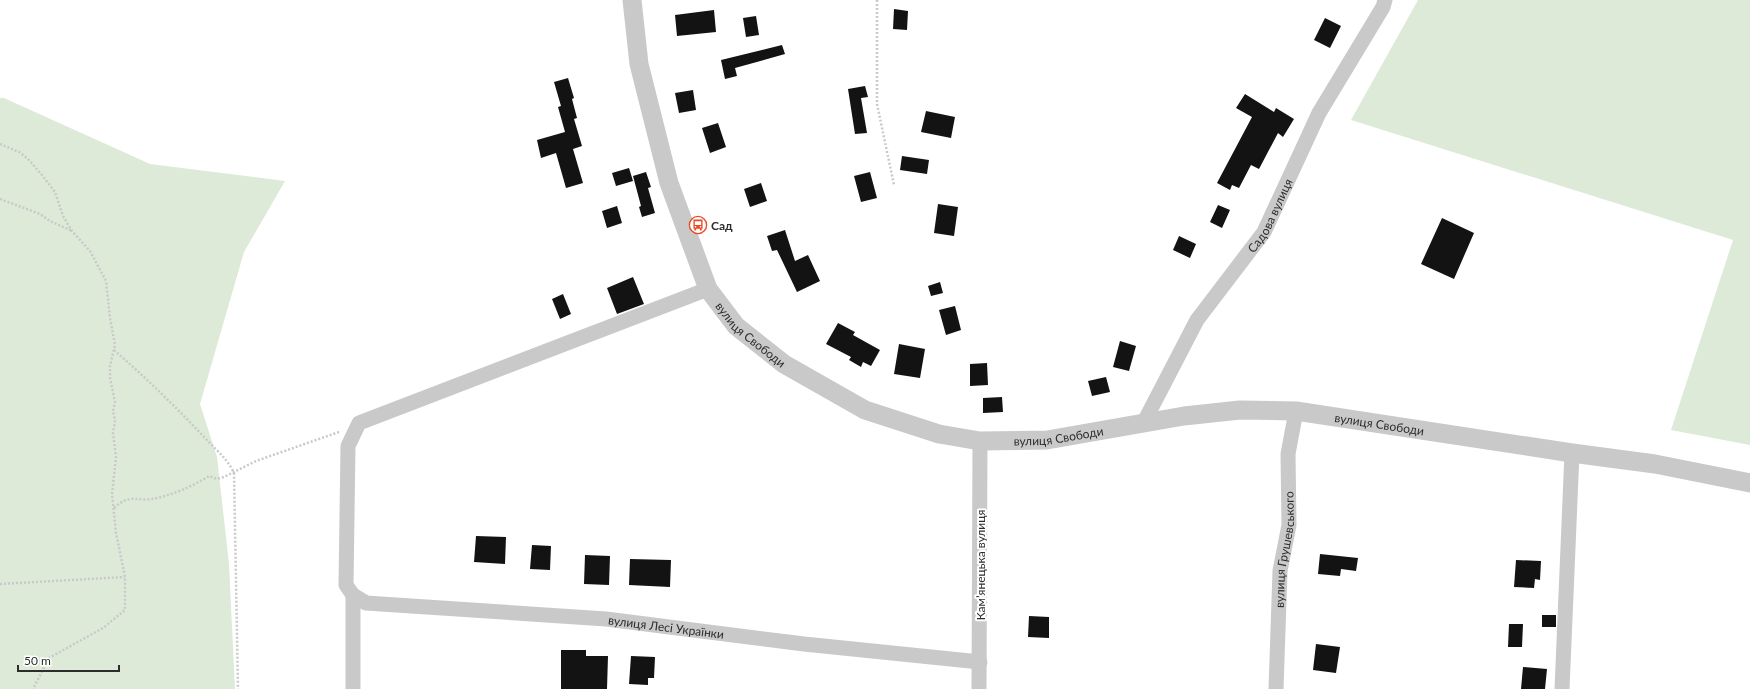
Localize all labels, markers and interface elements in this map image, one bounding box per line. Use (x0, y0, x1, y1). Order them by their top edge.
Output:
street label: Садова вулиця (1244, 176, 1295, 255)
bus stop icon: Сад (688, 215, 708, 235)
place label: Сад (711, 218, 733, 233)
street label: вулиця Свободи (713, 299, 789, 370)
street label: вулиця Свободи (1334, 409, 1425, 438)
street label: вулиця Свободи (1014, 423, 1104, 448)
street label: вулиця Грушевського (1271, 491, 1297, 608)
street label: Камʼянецька вулиця (973, 510, 988, 620)
street label: вулиця Лесі Українки (607, 612, 725, 641)
scale bar (18, 647, 119, 673)
text: 50 m (24, 653, 51, 668)

